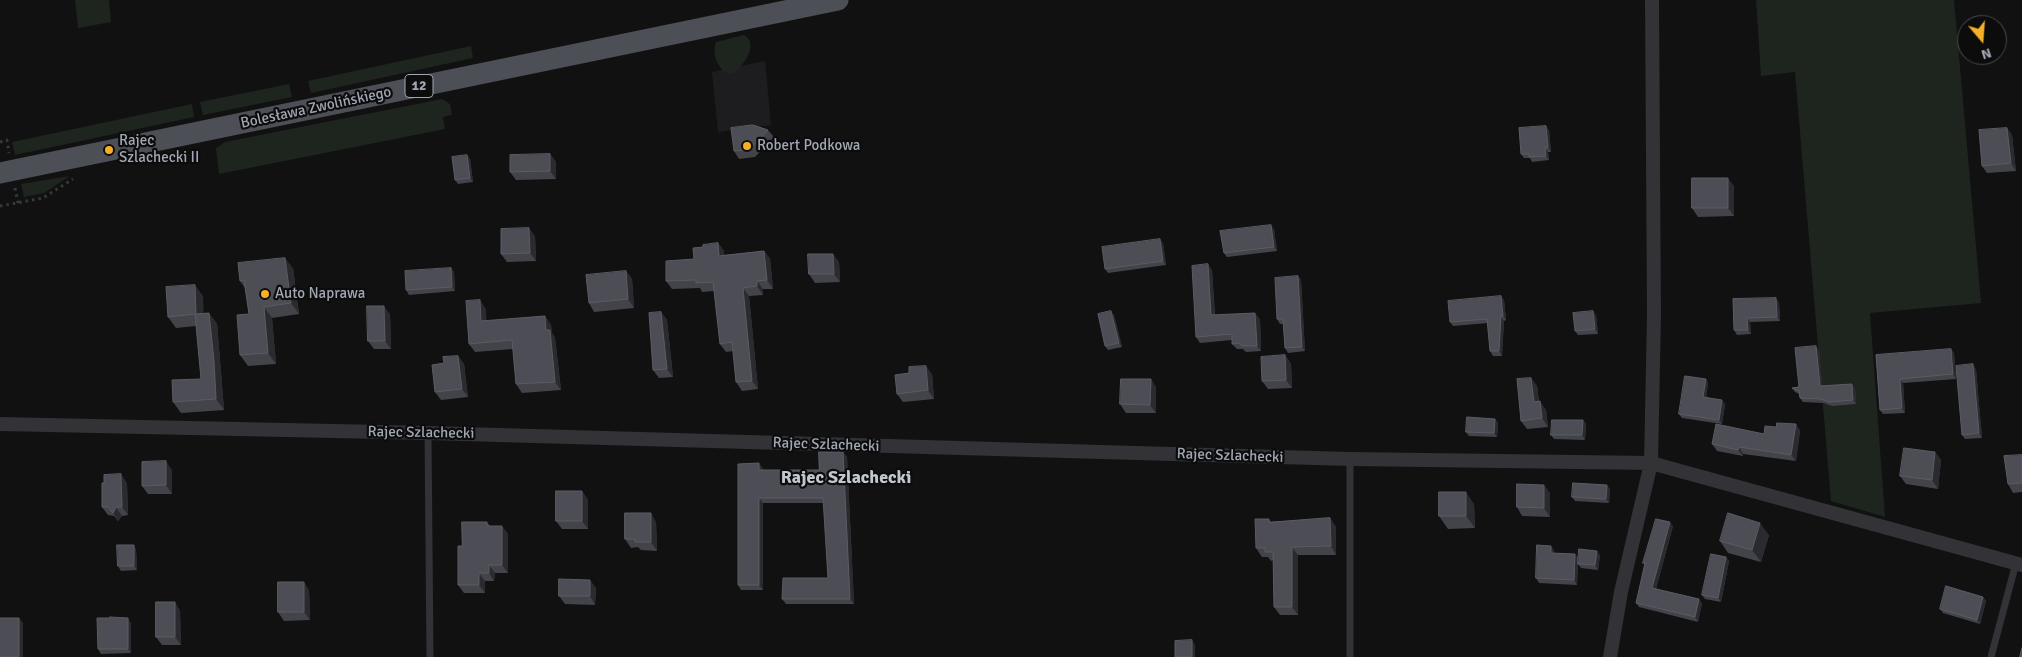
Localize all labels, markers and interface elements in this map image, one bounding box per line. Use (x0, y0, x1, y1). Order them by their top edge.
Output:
north arrow (1957, 15, 2007, 65)
text: N (1979, 44, 1994, 63)
road number: 12 (405, 74, 433, 98)
street label: Bolesława Zwolińskiego (239, 83, 393, 133)
place label: Rajec Szlachecki II (119, 132, 199, 167)
place label: Robert Podkowa (757, 137, 860, 155)
marker: Robert Podkowa (741, 140, 753, 152)
marker: Rajec Szlachecki II (103, 144, 115, 156)
place label: Auto Naprawa (275, 285, 365, 303)
marker: Auto Naprawa (259, 288, 271, 300)
street label: Rajec Szlachecki (367, 423, 475, 443)
street label: Rajec Szlachecki (772, 434, 880, 456)
street label: Rajec Szlachecki (1176, 445, 1284, 467)
district label: Rajec Szlachecki (781, 467, 911, 489)

